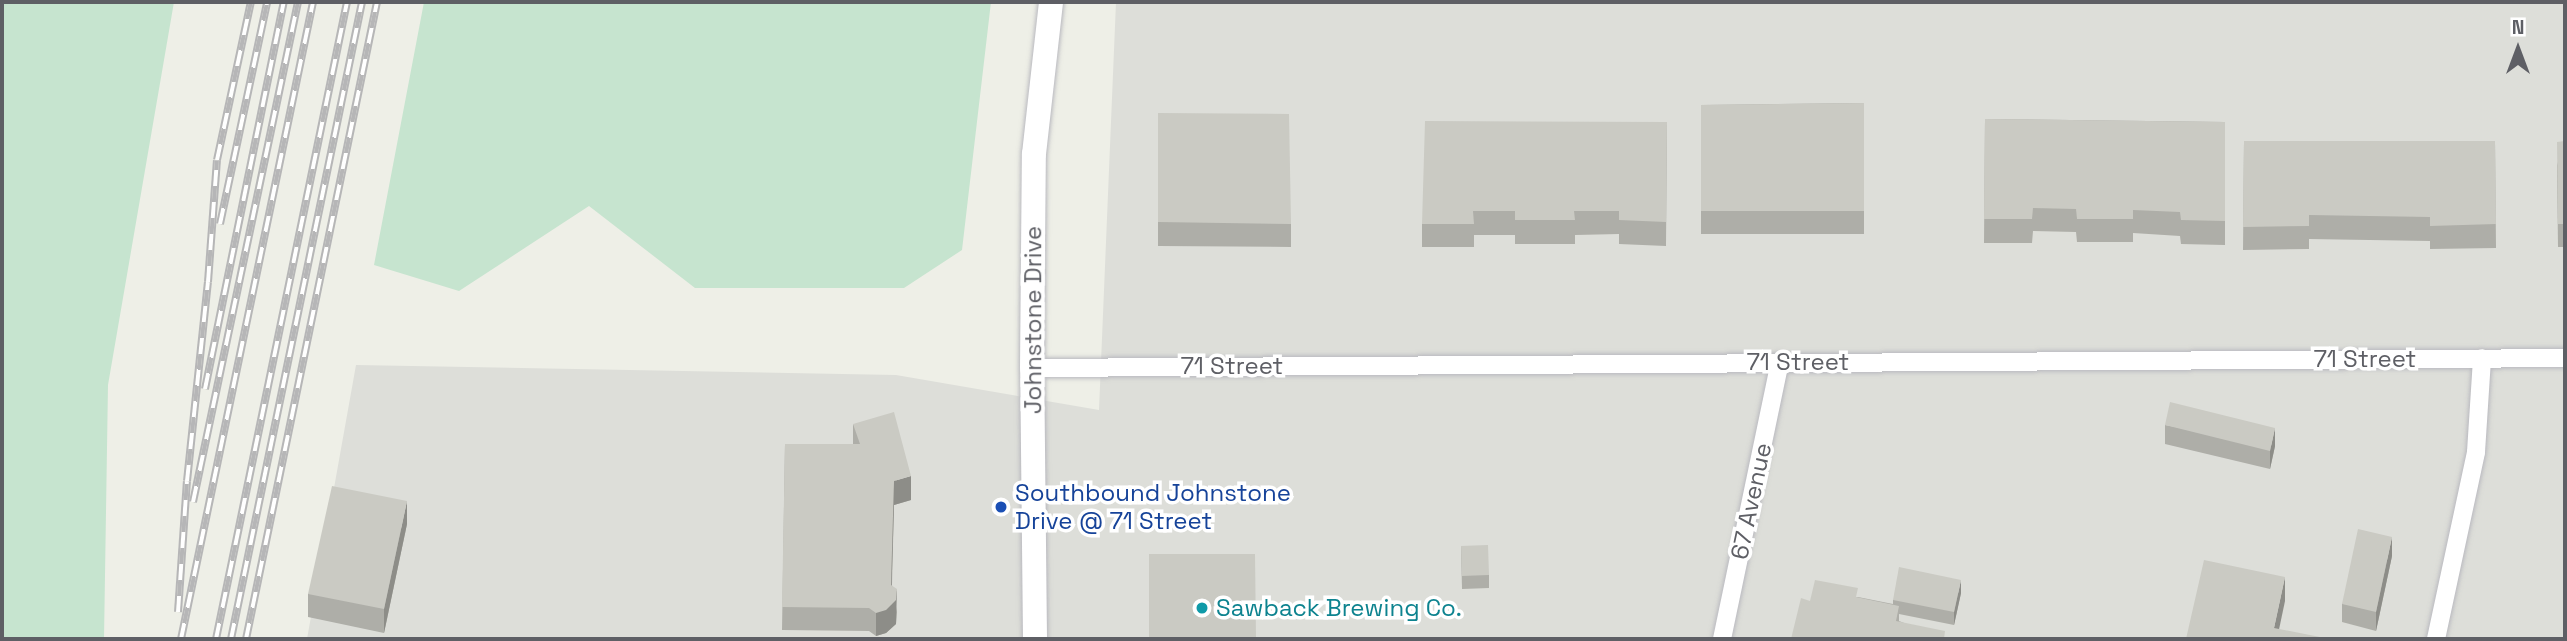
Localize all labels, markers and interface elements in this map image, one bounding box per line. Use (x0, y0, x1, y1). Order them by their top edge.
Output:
north arrow (2483, 14, 2553, 84)
text: N (2512, 15, 2524, 40)
street label: Johnstone Drive (1019, 226, 1047, 414)
street label: 71 Street (2314, 345, 2416, 373)
street label: 71 Street (1747, 348, 1849, 376)
street label: 71 Street (1181, 352, 1283, 380)
street label: 67 Avenue (1725, 440, 1777, 562)
place label: Southbound Johnstone Drive @ 71 Street (1015, 479, 1291, 535)
marker: Southbound Johnstone Drive @ 71 Street (993, 499, 1009, 515)
place label: Sawback Brewing Co. (1216, 594, 1462, 622)
marker: Sawback Brewing Co. (1194, 600, 1210, 616)

